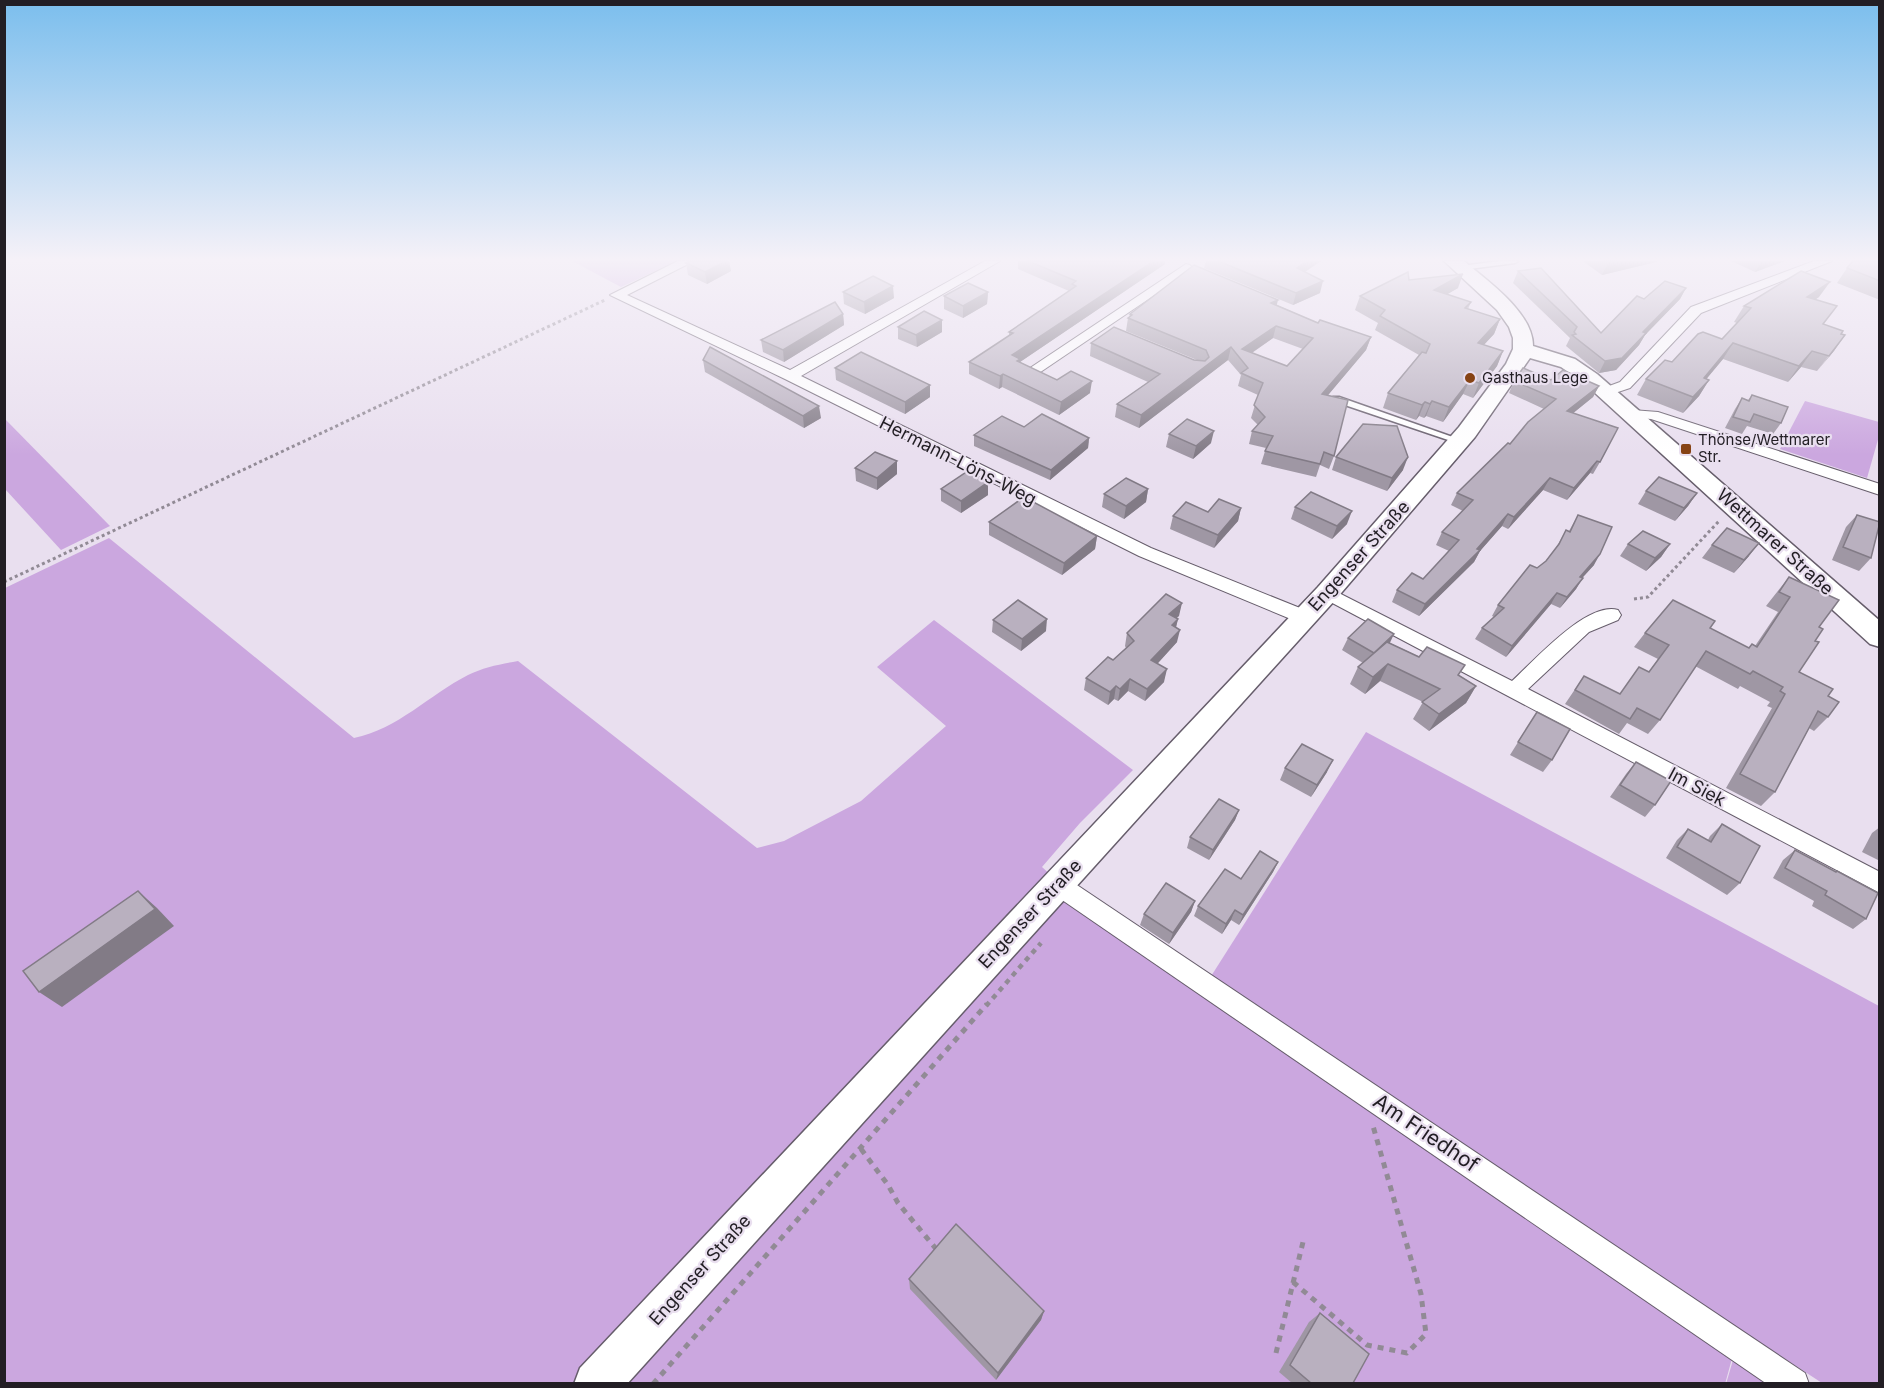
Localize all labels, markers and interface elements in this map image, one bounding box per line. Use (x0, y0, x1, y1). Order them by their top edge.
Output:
place label: Gasthaus Lege (1482, 368, 1588, 387)
marker: Gasthaus Lege (1463, 371, 1477, 385)
street label: Hermann-Löns-Weg (876, 412, 1040, 509)
place label: Thönse/Wettmarer Str. (1698, 430, 1830, 466)
marker: Thönse/Wettmarer Str. (1679, 442, 1693, 456)
street label: Wettmarer Straße (1713, 484, 1838, 599)
street label: Engenser Straße (1304, 496, 1414, 615)
street label: Im Siek (1665, 763, 1730, 810)
street label: Engenser Straße (974, 855, 1086, 973)
street label: Am Friedhof (1369, 1088, 1484, 1177)
street label: Engenser Straße (645, 1210, 755, 1329)

